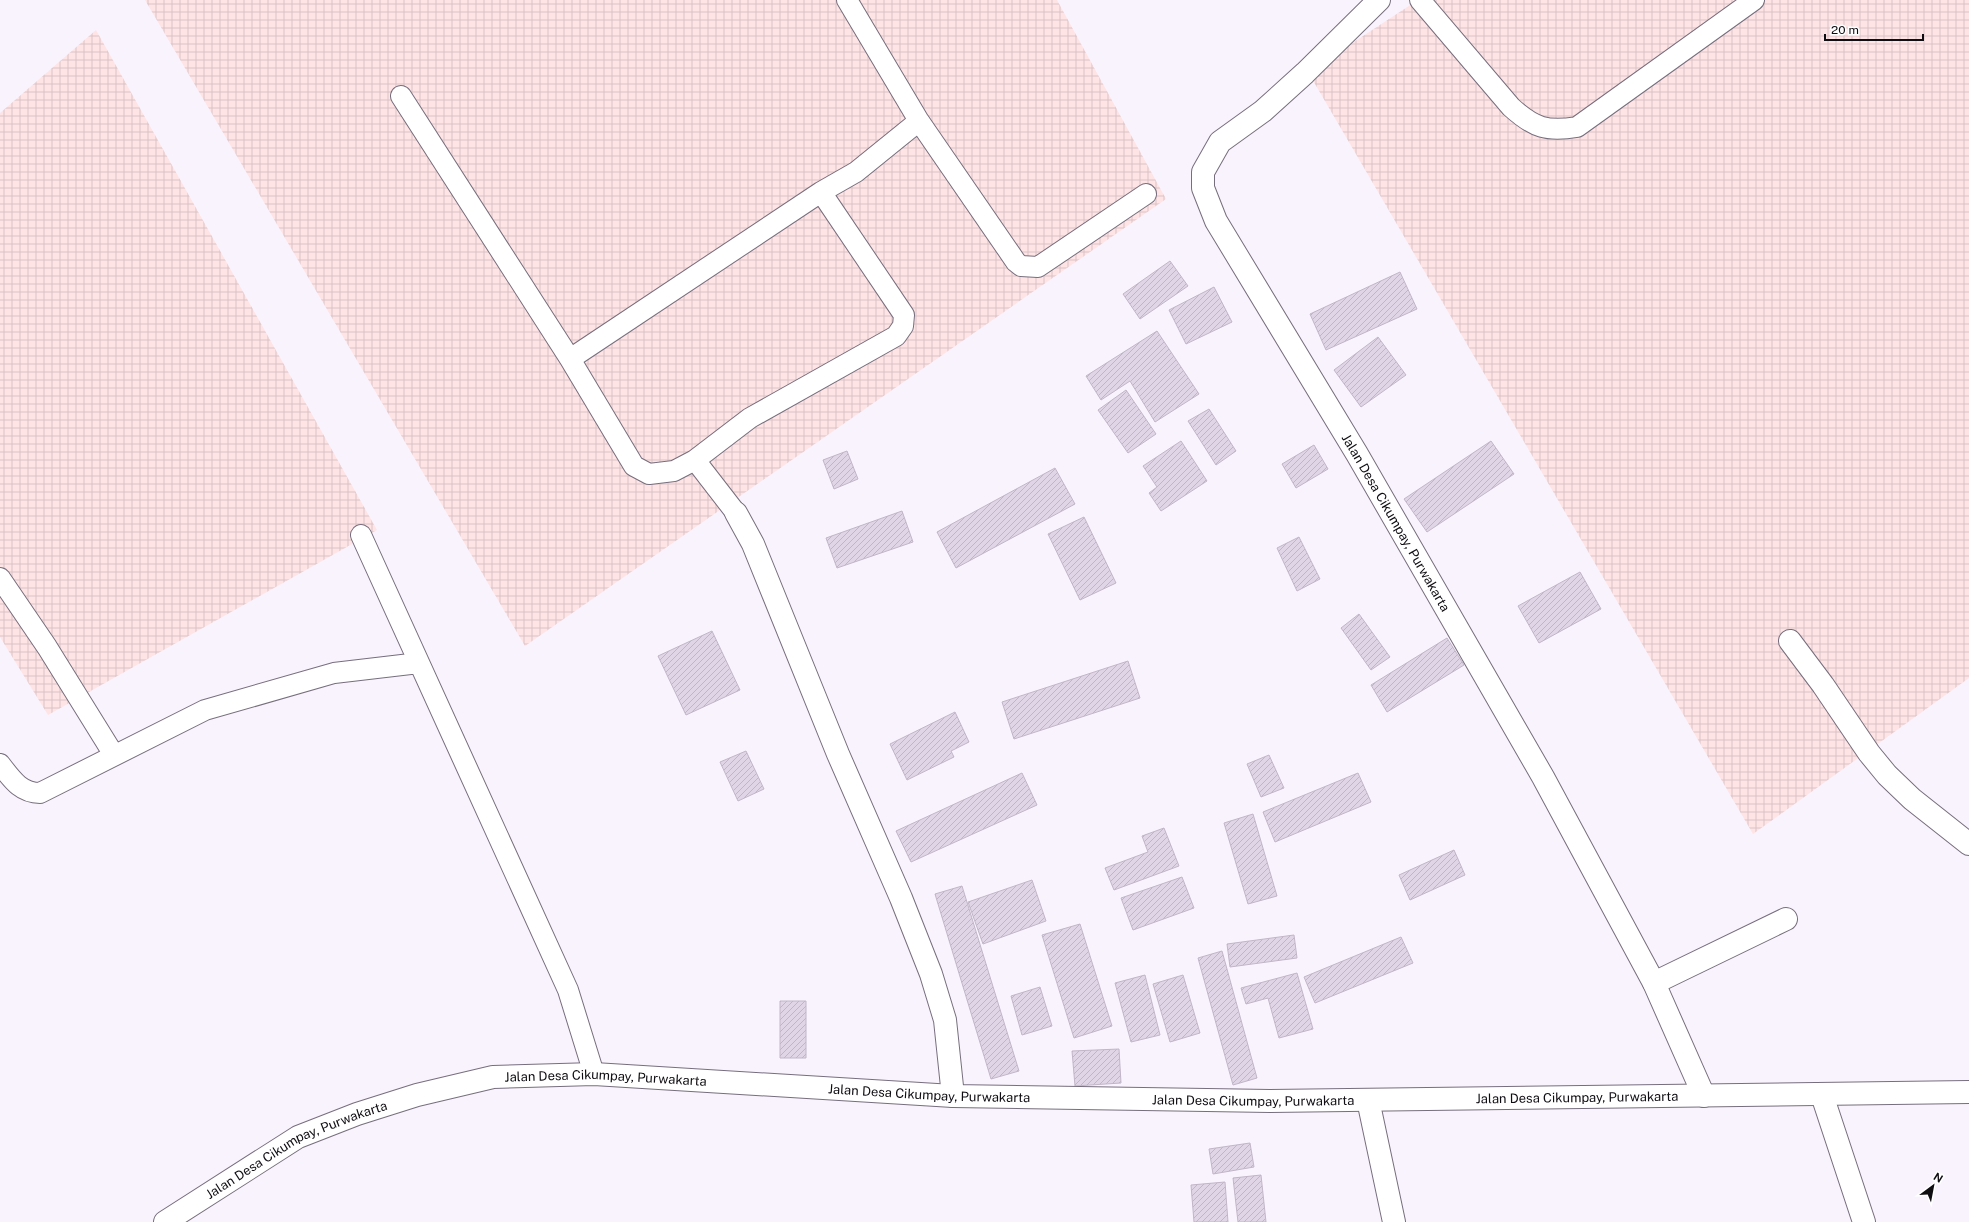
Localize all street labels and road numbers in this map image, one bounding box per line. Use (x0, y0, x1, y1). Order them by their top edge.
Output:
street label: Jalan Desa Cikumpay, Purwakarta (1339, 431, 1453, 614)
street label: Jalan Desa Cikumpay, Purwakarta (504, 1067, 707, 1089)
street label: Jalan Desa Cikumpay, Purwakarta (827, 1081, 1031, 1105)
street label: Jalan Desa Cikumpay, Purwakarta (1476, 1089, 1678, 1106)
street label: Jalan Desa Cikumpay, Purwakarta (1152, 1092, 1354, 1109)
street label: Jalan Desa Cikumpay, Purwakarta (203, 1098, 389, 1202)

